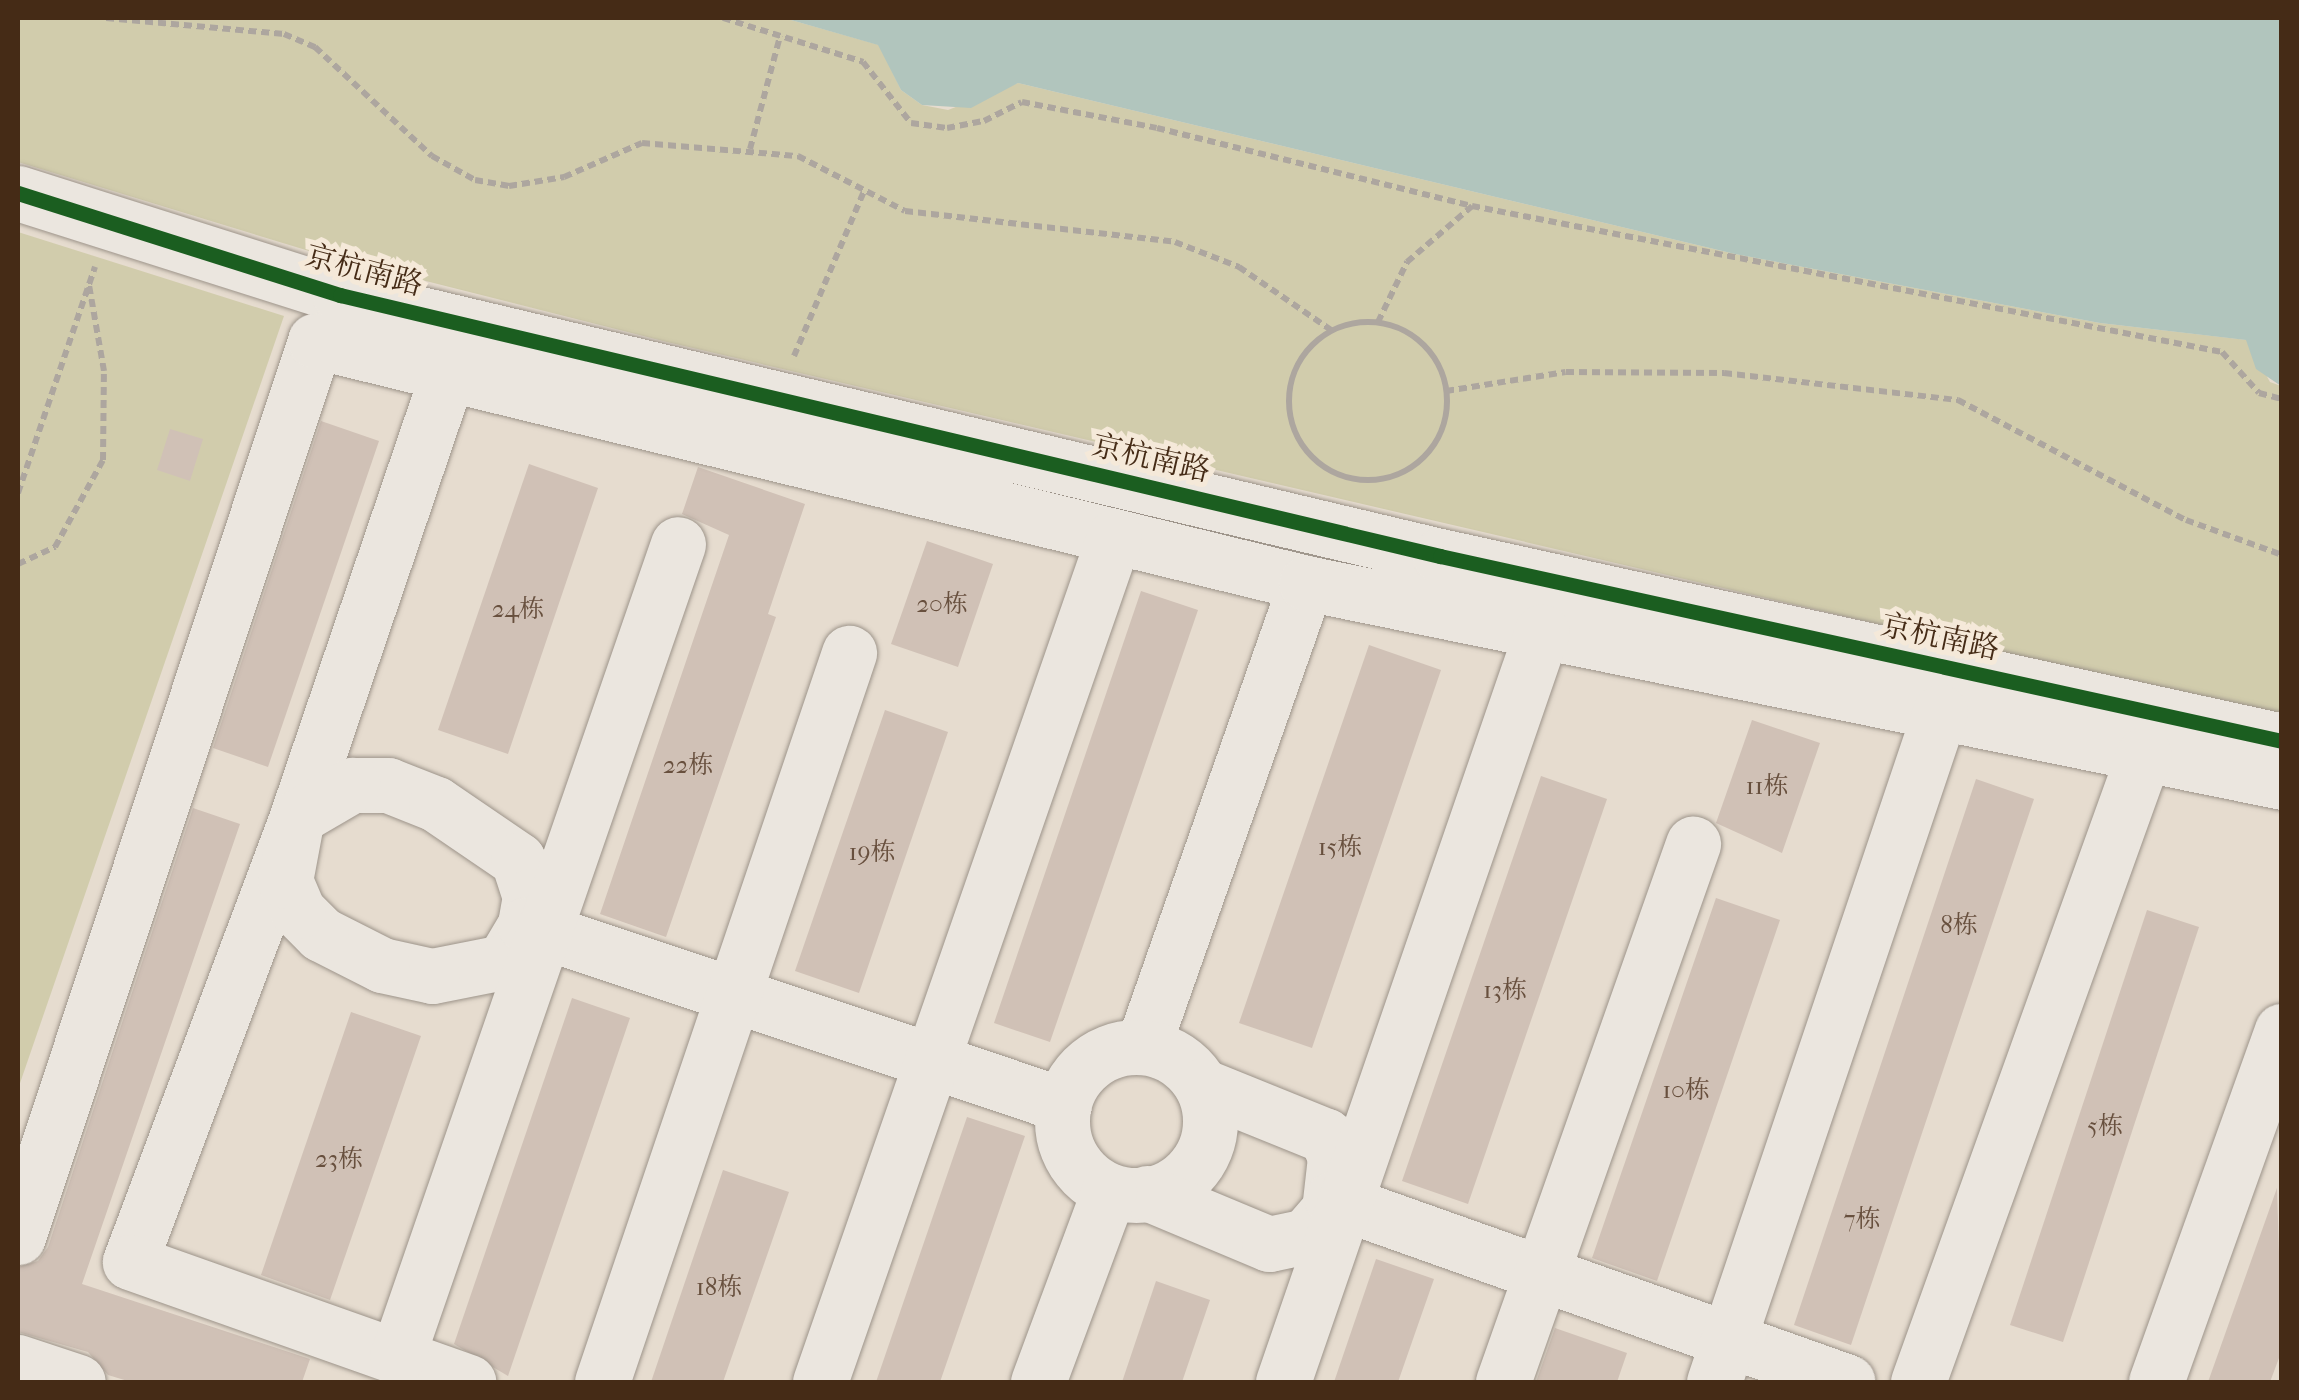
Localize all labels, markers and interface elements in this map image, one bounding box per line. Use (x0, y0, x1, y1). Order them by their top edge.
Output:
street label: 京杭南路 (301, 238, 427, 304)
street label: 京杭南路 (1088, 428, 1214, 490)
house number: 20栋 (916, 589, 968, 619)
house number: 24栋 (492, 594, 544, 624)
street label: 京杭南路 (1878, 608, 2002, 668)
house number: 22栋 (663, 750, 713, 780)
house number: 11栋 (1746, 771, 1788, 801)
house number: 15栋 (1318, 832, 1362, 862)
house number: 19栋 (848, 837, 896, 867)
house number: 8栋 (1940, 910, 1978, 940)
house number: 13栋 (1483, 975, 1527, 1005)
house number: 10栋 (1662, 1075, 1710, 1105)
house number: 5栋 (2087, 1111, 2123, 1141)
house number: 23栋 (315, 1144, 363, 1174)
house number: 7栋 (1843, 1204, 1881, 1234)
house number: 18栋 (696, 1272, 742, 1302)

